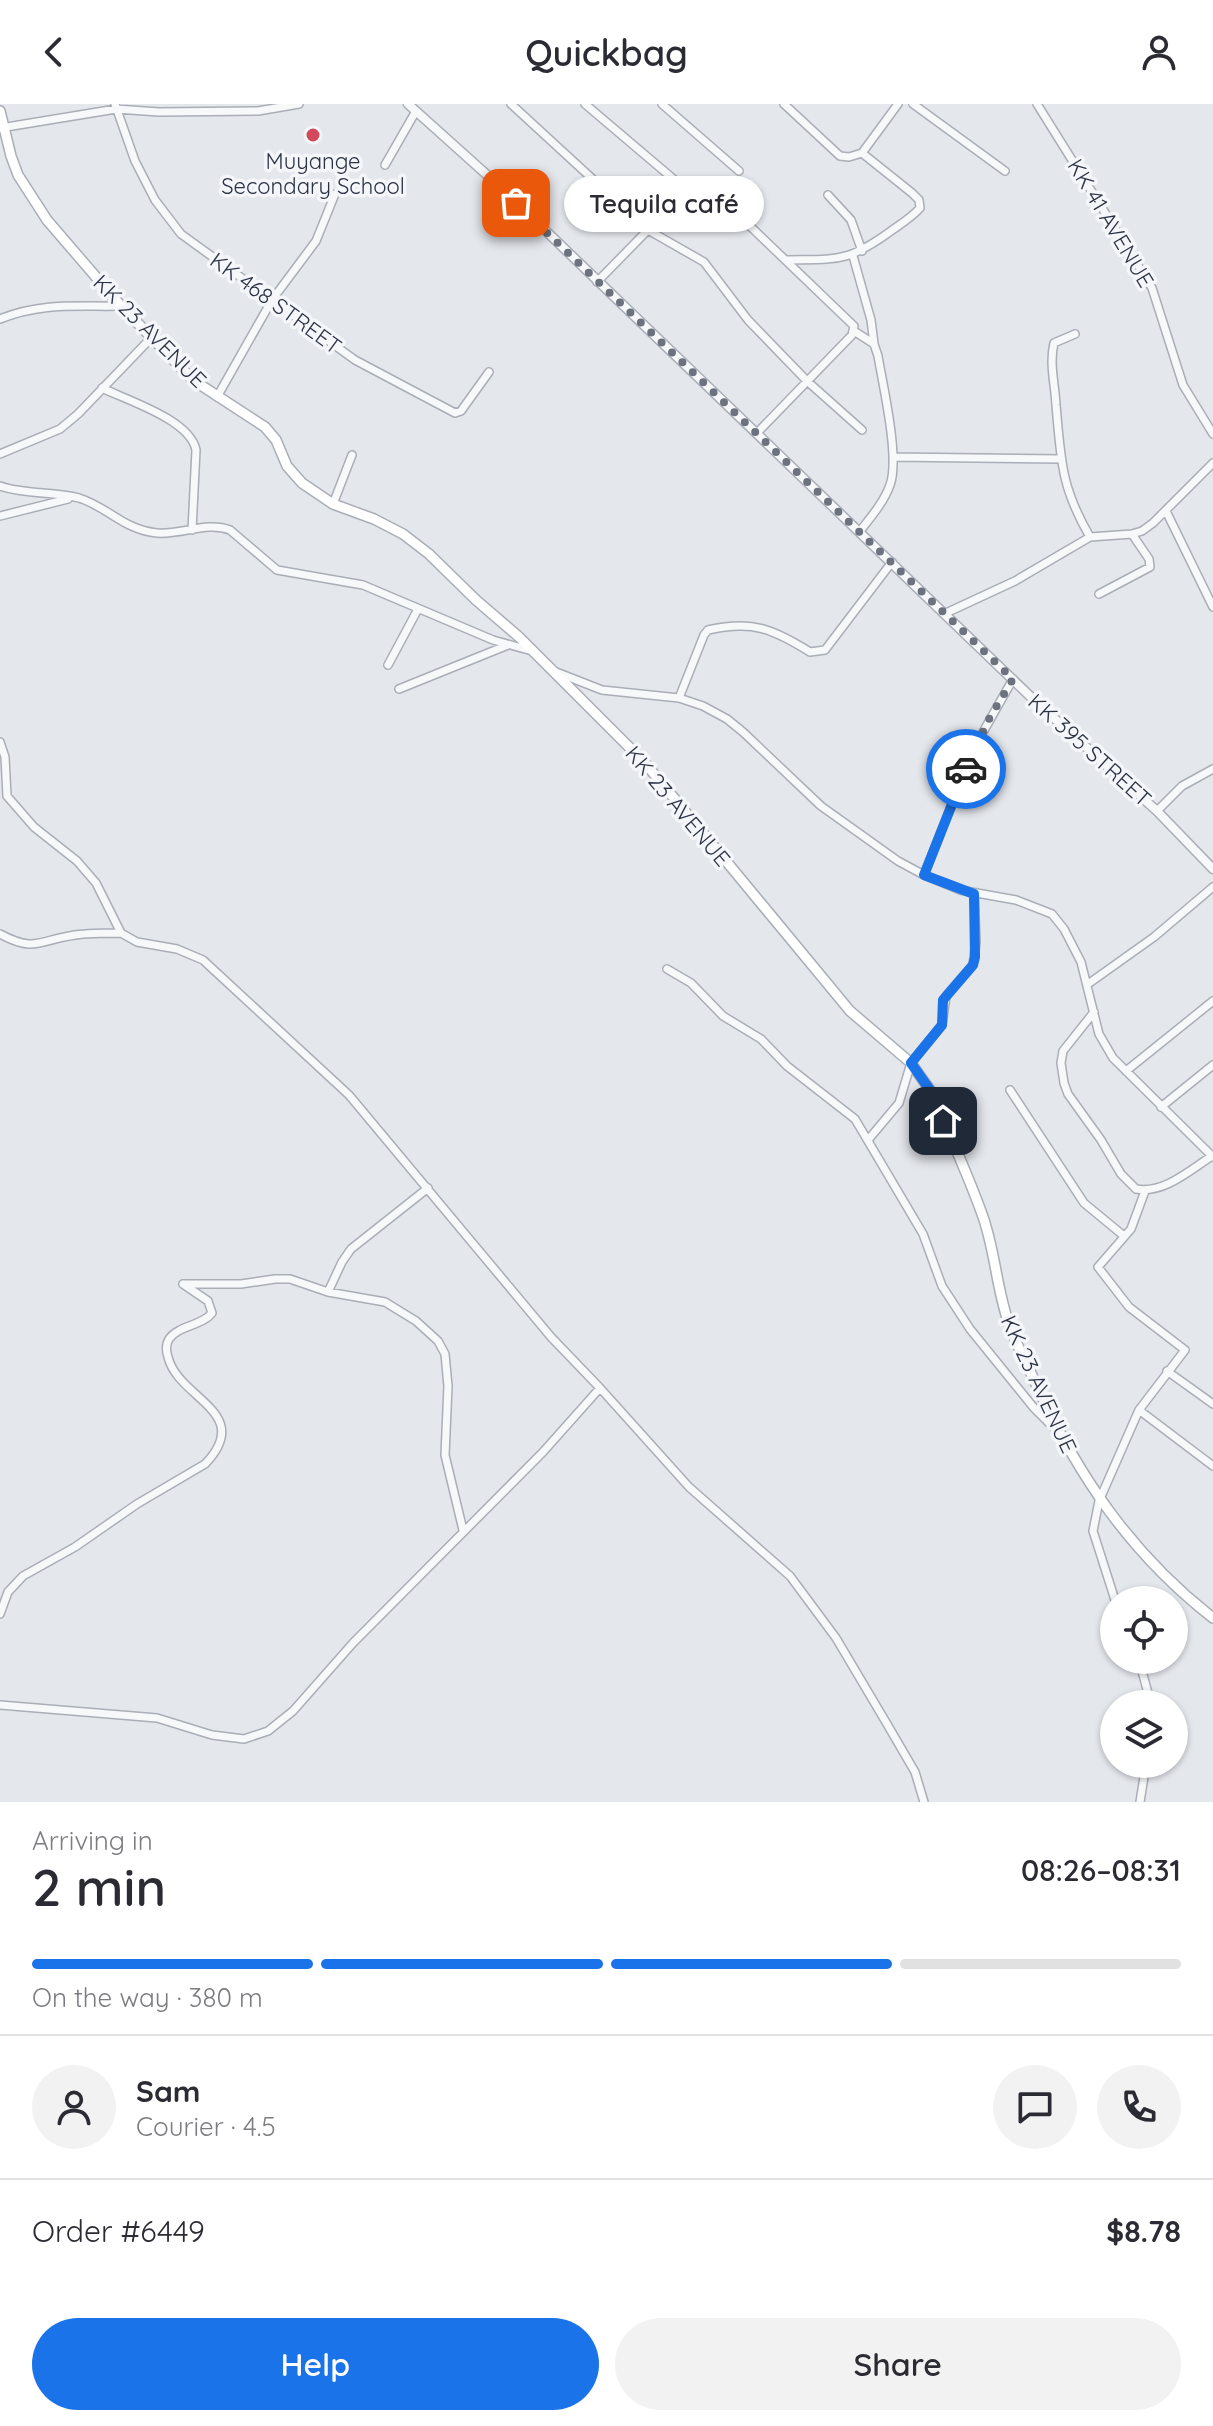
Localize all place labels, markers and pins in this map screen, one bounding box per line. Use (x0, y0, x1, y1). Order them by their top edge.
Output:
marker: Muyange Secondary School (304, 126, 322, 144)
place label: Muyange Secondary School (221, 147, 405, 200)
pin (482, 169, 550, 237)
callout: Tequila café (564, 175, 764, 231)
pin (909, 1087, 977, 1155)

